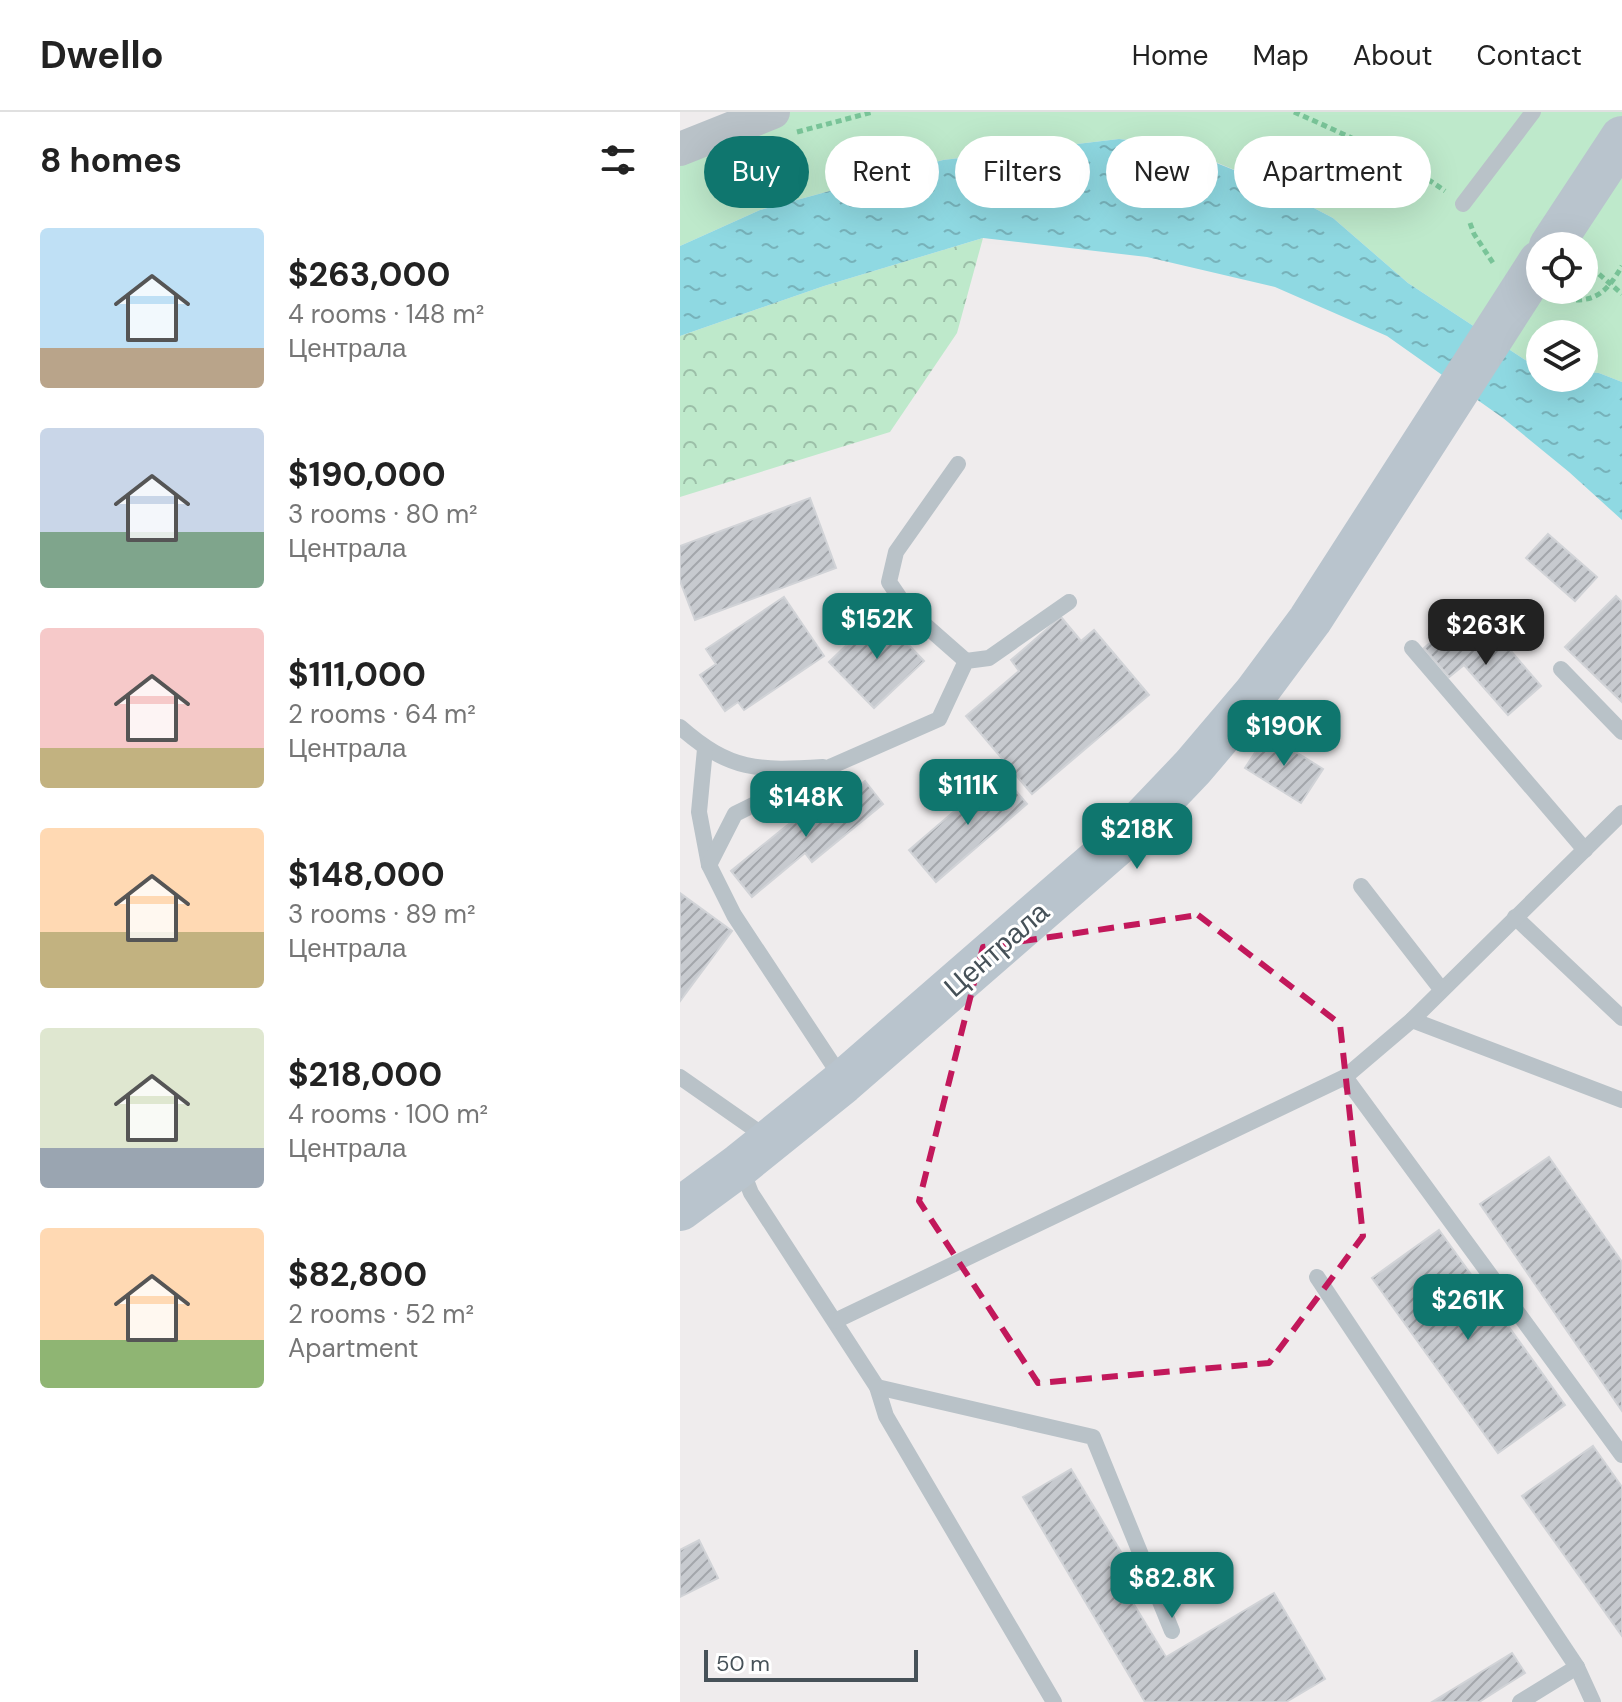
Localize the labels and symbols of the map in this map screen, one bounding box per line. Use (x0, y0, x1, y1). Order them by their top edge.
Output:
pin: $152K (821, 593, 933, 661)
pin: $263K (1430, 599, 1542, 667)
pin: $190K (1228, 700, 1340, 768)
pin: $111K (912, 759, 1024, 827)
pin: $148K (750, 771, 862, 839)
pin: $218K (1081, 803, 1193, 871)
street label: Централа (936, 893, 1057, 1005)
pin: $261K (1412, 1274, 1524, 1342)
pin: $82.8K (1107, 1552, 1237, 1620)
scale bar (704, 1646, 918, 1682)

